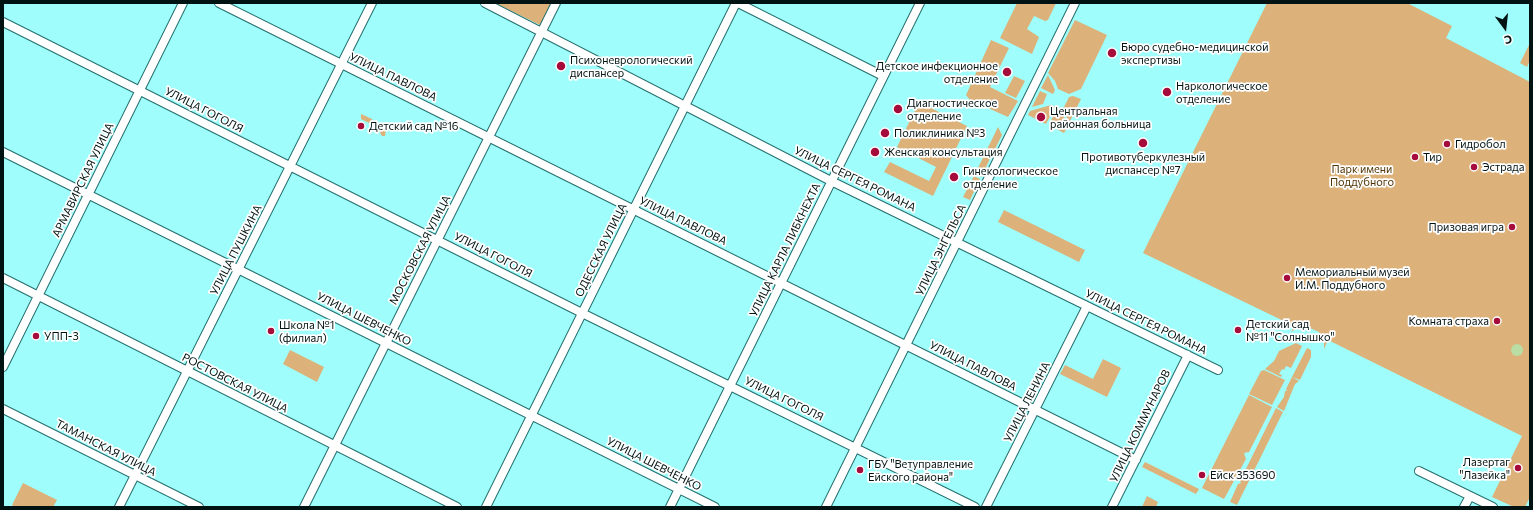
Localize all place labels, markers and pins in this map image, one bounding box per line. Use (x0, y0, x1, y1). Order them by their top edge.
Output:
place label: Бюро судебно-медицинской экспертизы (1121, 40, 1268, 66)
marker: Бюро судебно-медицинской экспертизы (1106, 47, 1118, 59)
place label: Психоневрологический диспансер (570, 53, 693, 79)
place label: Детское инфекционное отделение (876, 59, 998, 85)
marker: Психоневрологический диспансер (555, 60, 567, 72)
marker: Детское инфекционное отделение (1001, 66, 1013, 78)
place label: Наркологическое отделение (1176, 79, 1268, 105)
marker: Наркологическое отделение (1161, 86, 1173, 98)
place label: Диагностическое отделение (907, 96, 997, 122)
marker: Диагностическое отделение (892, 103, 904, 115)
place label: Центральная районная больница (1050, 104, 1151, 130)
marker: Центральная районная больница (1035, 111, 1047, 123)
place label: Детский сад №16 (369, 119, 459, 133)
marker: Детский сад №16 (356, 121, 366, 131)
place label: Поликлиника №3 (894, 126, 985, 140)
marker: Поликлиника №3 (879, 127, 891, 139)
marker: Противотуберкулезный диспансер №7 (1137, 137, 1149, 149)
place label: Гидробол (1455, 137, 1506, 151)
marker: Гидробол (1442, 139, 1452, 149)
place label: Женская консультация (884, 145, 1002, 159)
marker: Женская консультация (869, 146, 881, 158)
place label: Противотуберкулезный диспансер №7 (1081, 150, 1205, 176)
place label: Тир (1423, 150, 1442, 164)
marker: Тир (1410, 152, 1420, 162)
place label: Эстрада (1482, 160, 1524, 174)
marker: Эстрада (1469, 162, 1479, 172)
place label: Гинекологическое отделение (963, 164, 1058, 190)
marker: Гинекологическое отделение (948, 171, 960, 183)
place label: Призовая игра (1428, 220, 1504, 234)
marker: Призовая игра (1507, 222, 1517, 232)
place label: Мемориальный музей И.М. Поддубного (1295, 265, 1410, 291)
marker: Мемориальный музей И.М. Поддубного (1282, 273, 1292, 283)
place label: Комната страха (1408, 314, 1489, 328)
marker: Комната страха (1492, 316, 1502, 326)
place label: Детский сад №11 "Солнышко" (1246, 317, 1335, 343)
place label: Школа №1 (филиал) (279, 318, 334, 344)
marker: Детский сад №11 "Солнышко" (1233, 325, 1243, 335)
marker: Школа №1 (филиал) (266, 326, 276, 336)
place label: УПП-3 (44, 329, 79, 343)
marker: УПП-3 (31, 331, 41, 341)
place label: Лазертаг "Лазейка" (1459, 455, 1510, 481)
place label: ГБУ "Ветуправление Ейского района" (868, 457, 973, 483)
marker: Лазертаг "Лазейка" (1513, 463, 1523, 473)
marker: ГБУ "Ветуправление Ейского района" (855, 465, 865, 475)
place label: Ейск 353690 (1210, 468, 1276, 482)
marker: Ейск 353690 (1197, 470, 1207, 480)

